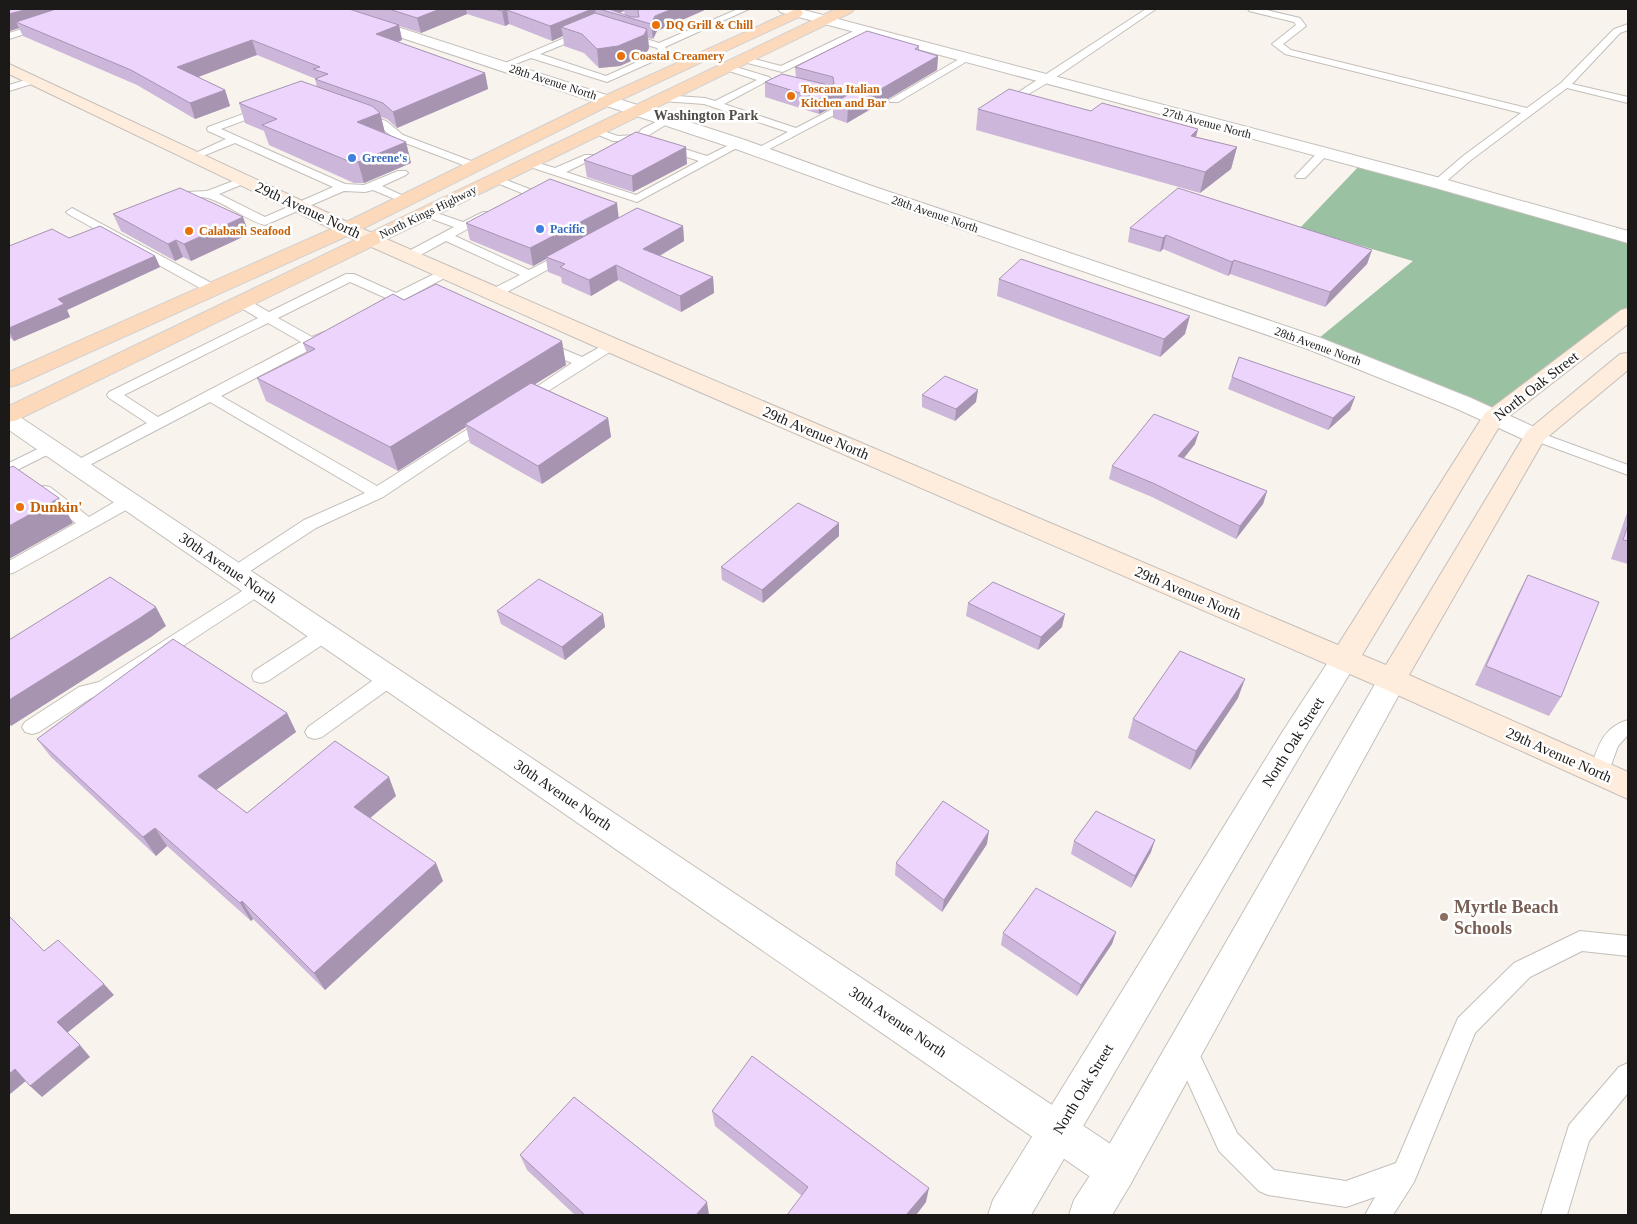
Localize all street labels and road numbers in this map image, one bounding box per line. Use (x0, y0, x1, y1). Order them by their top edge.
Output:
street label: 28th Avenue North (508, 61, 598, 103)
street label: 27th Avenue North (1161, 104, 1253, 142)
street label: 29th Avenue North (253, 179, 363, 242)
street label: North Kings Highway (377, 182, 479, 242)
street label: 28th Avenue North (890, 193, 980, 235)
street label: 28th Avenue North (1273, 324, 1363, 368)
street label: North Oak Street (1491, 348, 1582, 424)
street label: 29th Avenue North (760, 403, 872, 463)
street label: 30th Avenue North (176, 530, 280, 607)
street label: 29th Avenue North (1132, 563, 1244, 623)
street label: North Oak Street (1259, 694, 1327, 790)
street label: 29th Avenue North (1504, 725, 1615, 786)
street label: 30th Avenue North (511, 757, 615, 834)
street label: 30th Avenue North (846, 984, 950, 1061)
street label: North Oak Street (1050, 1040, 1117, 1137)

